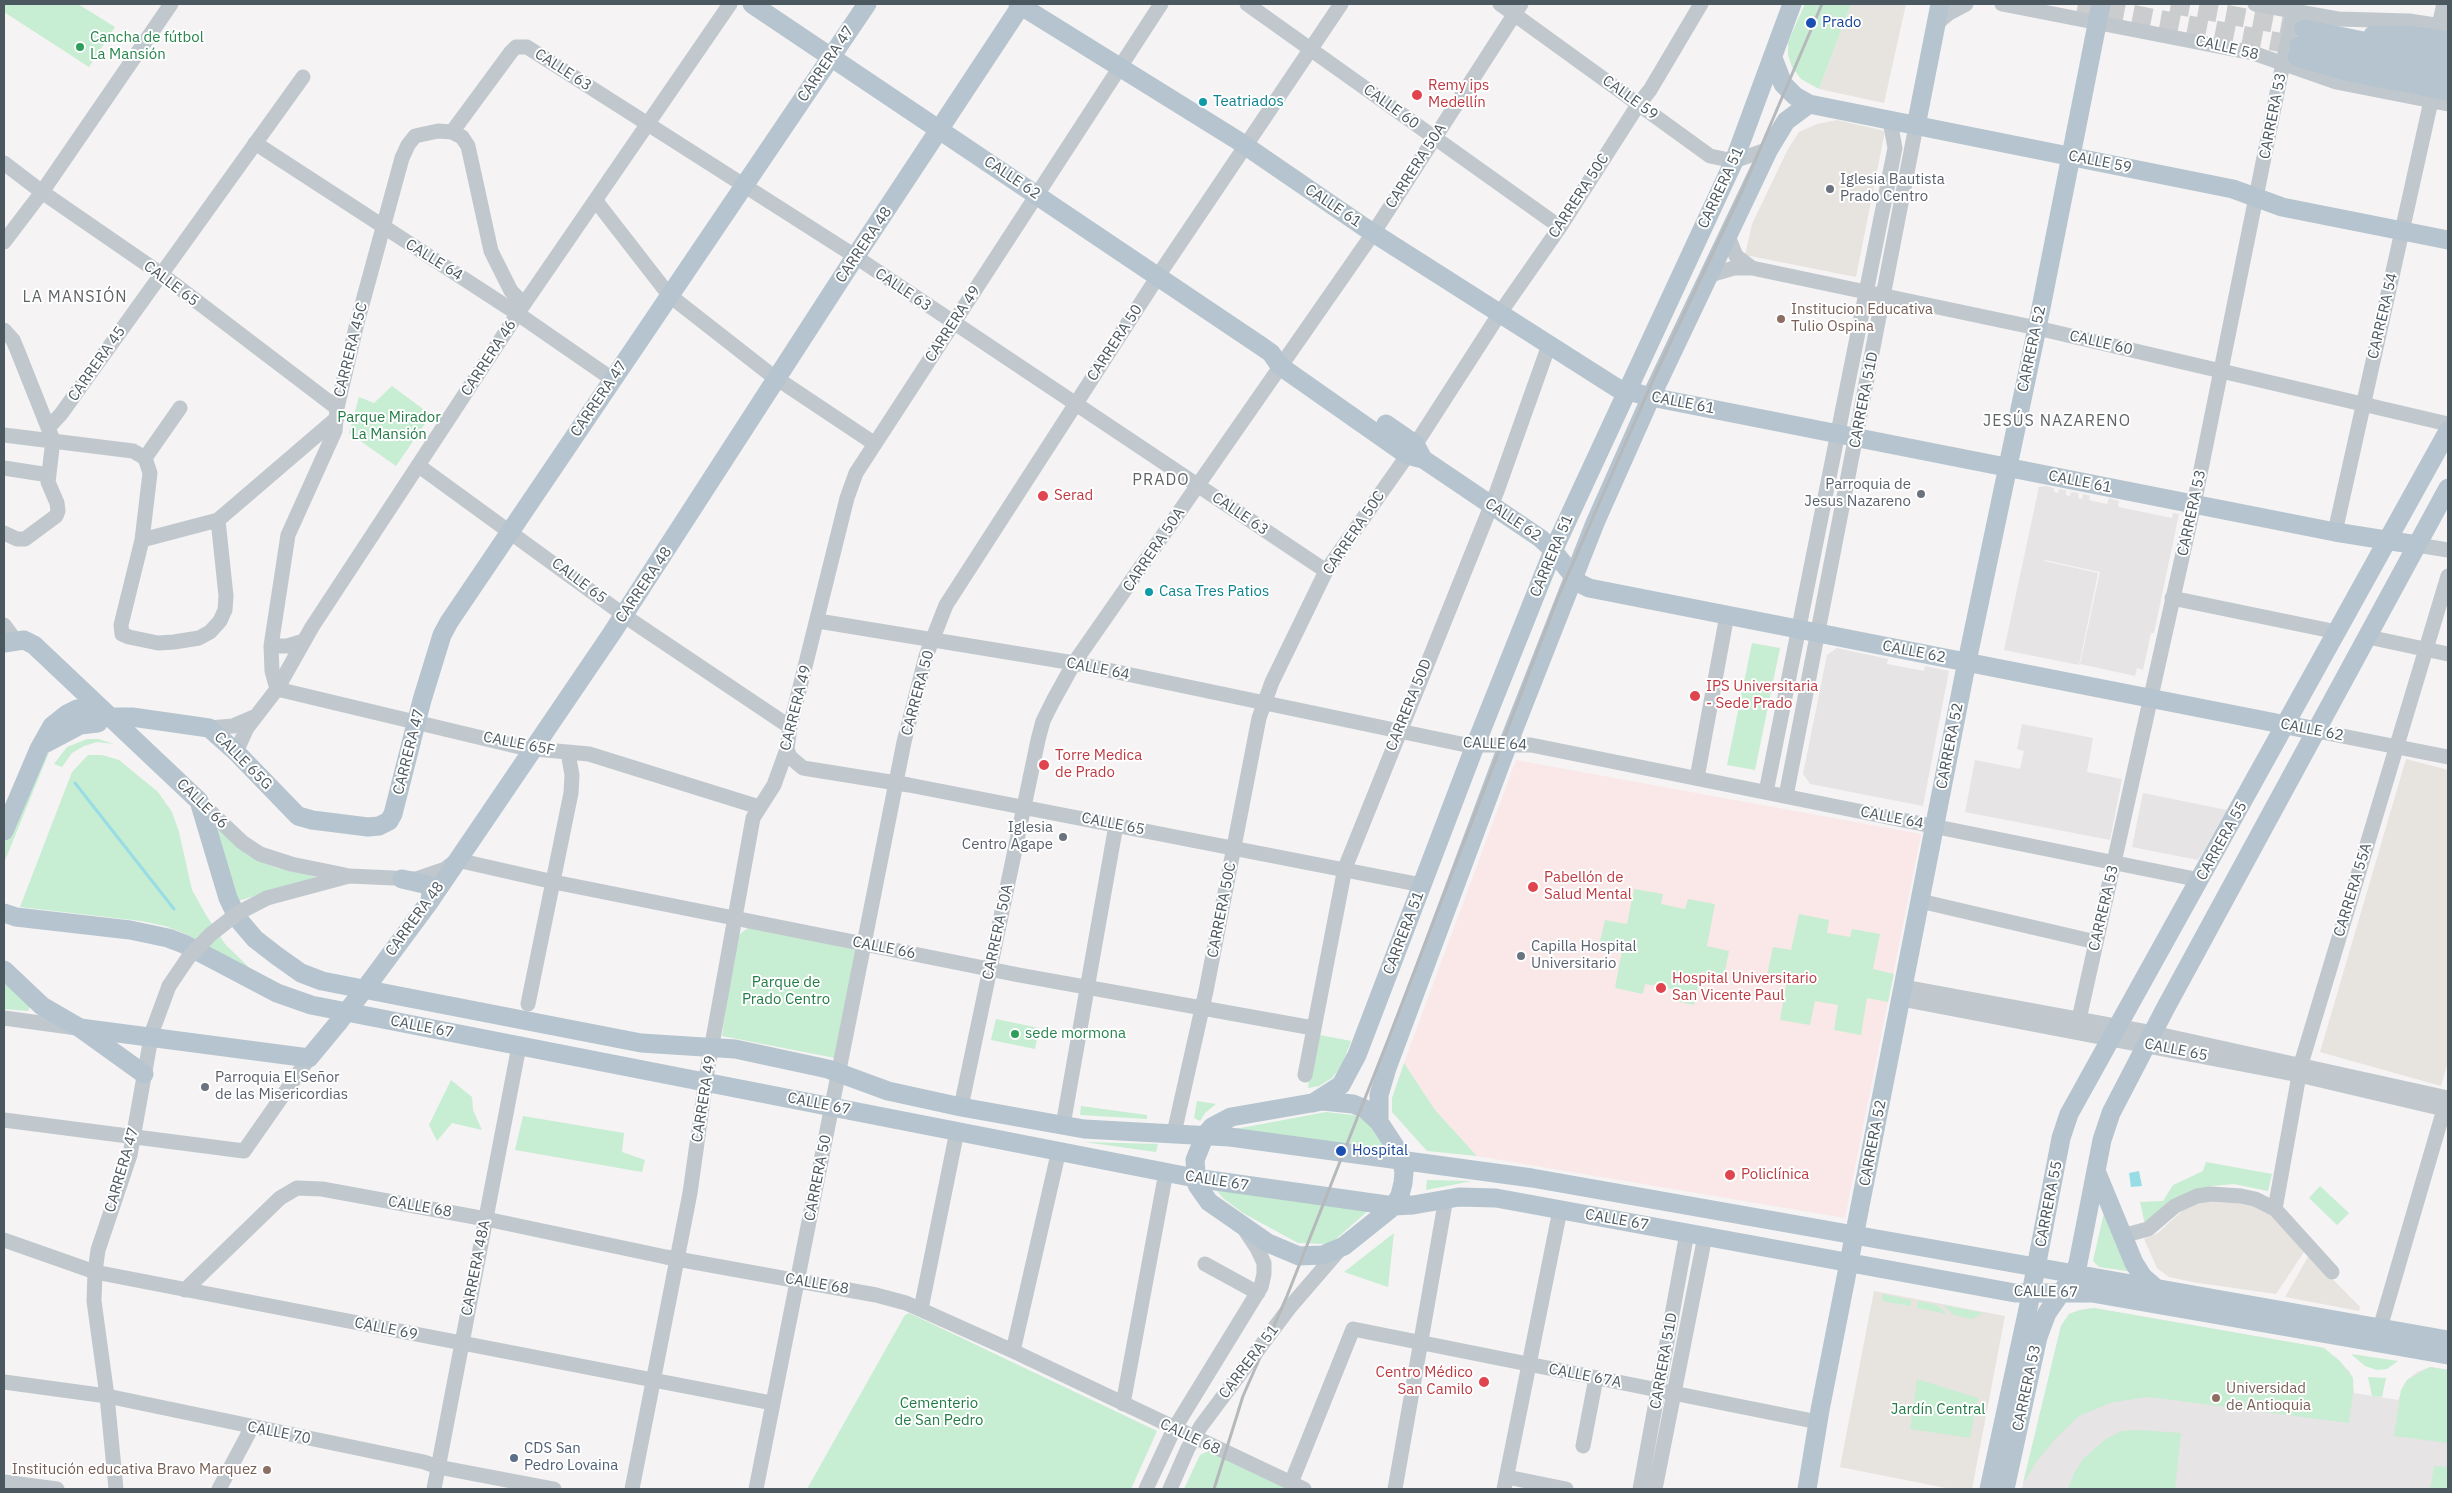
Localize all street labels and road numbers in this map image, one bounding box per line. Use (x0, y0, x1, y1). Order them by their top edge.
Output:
street label: CARRERA 47 (794, 23, 858, 105)
street label: CALLE 58 (2194, 32, 2260, 64)
street label: CALLE 63 (531, 45, 595, 95)
street label: CARRERA 53 (2256, 71, 2290, 161)
street label: CALLE 59 (1599, 72, 1661, 124)
street label: CALLE 60 (1360, 81, 1422, 133)
street label: CARRERA 50A (1382, 120, 1450, 212)
street label: CARRERA 51 (1694, 144, 1748, 232)
street label: CALLE 59 (2067, 147, 2133, 177)
street label: CARRERA 50C (1545, 150, 1613, 242)
street label: CALLE 62 (980, 153, 1044, 203)
street label: CALLE 61 (1301, 181, 1365, 231)
street label: CARRERA 48 (832, 204, 896, 286)
street label: CALLE 64 (402, 235, 466, 285)
street label: CALLE 65 (140, 257, 202, 311)
street label: CALLE 63 (871, 265, 935, 315)
street label: CARRERA 54 (2364, 271, 2402, 361)
street label: CARRERA 49 (922, 282, 984, 366)
street label: CARRERA 45C (331, 301, 371, 399)
street label: CARRERA 50 (1084, 301, 1146, 385)
street label: CARRERA 52 (2014, 304, 2050, 394)
street label: CARRERA 46 (458, 316, 520, 400)
street label: CARRERA 45 (64, 323, 130, 405)
street label: CALLE 60 (2068, 327, 2134, 359)
street label: CARRERA 51D (1846, 350, 1882, 450)
street label: CARRERA 47 (567, 358, 631, 440)
street label: CALLE 61 (1650, 388, 1716, 418)
street label: CALLE 61 (2047, 467, 2113, 497)
street label: CARRERA 53 (2174, 468, 2210, 558)
street label: CARRERA 50C (1319, 488, 1389, 578)
street label: CALLE 63 (1208, 489, 1272, 539)
street label: CALLE 62 (1481, 495, 1545, 545)
street label: CARRERA 50A (1119, 505, 1189, 595)
street label: CARRERA 51 (1527, 512, 1577, 600)
street label: CARRERA 48 (612, 544, 676, 626)
street label: CALLE 65 (548, 554, 610, 608)
street label: CALLE 62 (1881, 637, 1947, 667)
street label: CARRERA 50 (898, 648, 938, 738)
street label: CALLE 64 (1065, 654, 1131, 684)
street label: CARRERA 50D (1382, 656, 1436, 754)
street label: CARRERA 49 (777, 663, 815, 753)
street label: CARRERA 52 (1933, 701, 1967, 791)
street label: CARRERA 47 (390, 707, 428, 797)
street label: CALLE 62 (2279, 715, 2345, 745)
street label: CALLE 65G (210, 728, 276, 794)
street label: CALLE 65F (482, 728, 556, 760)
street label: CALLE 64 (1463, 734, 1527, 754)
street label: CALLE 66 (173, 775, 231, 833)
street label: CARRERA 55 (2193, 798, 2251, 884)
street label: CALLE 64 (1859, 803, 1925, 833)
street label: CALLE 65 (1080, 809, 1146, 839)
street label: CARRERA 55A (2330, 841, 2376, 939)
street label: CARRERA 50C (1204, 861, 1240, 959)
street label: CARRERA 53 (2085, 863, 2123, 953)
street label: CARRERA 48 (382, 878, 448, 960)
street label: CARRERA 50A (979, 883, 1017, 981)
street label: CARRERA 51 (1380, 889, 1428, 977)
street label: CALLE 66 (851, 933, 917, 963)
street label: CALLE 67 (389, 1012, 455, 1042)
street label: CALLE 65 (2143, 1035, 2209, 1065)
street label: CARRERA 49 (688, 1054, 720, 1144)
street label: CALLE 67 (786, 1089, 852, 1119)
street label: CARRERA 52 (1856, 1098, 1890, 1188)
street label: CARRERA 47 (101, 1125, 143, 1215)
street label: CARRERA 50 (801, 1133, 835, 1223)
street label: CARRERA 55 (2032, 1159, 2066, 1249)
street label: CALLE 67 (1184, 1167, 1250, 1195)
street label: CALLE 68 (387, 1193, 453, 1221)
street label: CALLE 67 (1584, 1206, 1650, 1234)
street label: CARRERA 48A (458, 1219, 494, 1317)
street label: CALLE 68 (784, 1270, 850, 1298)
street label: CALLE 67 (2014, 1282, 2078, 1302)
street label: CARRERA 51D (1647, 1311, 1681, 1411)
street label: CALLE 69 (353, 1314, 419, 1344)
street label: CARRERA 51 (1215, 1322, 1283, 1402)
street label: CARRERA 53 (2009, 1343, 2045, 1433)
street label: CALLE 67A (1547, 1360, 1623, 1392)
street label: CALLE 68 (1157, 1415, 1223, 1459)
street label: CALLE 70 (246, 1418, 312, 1448)

